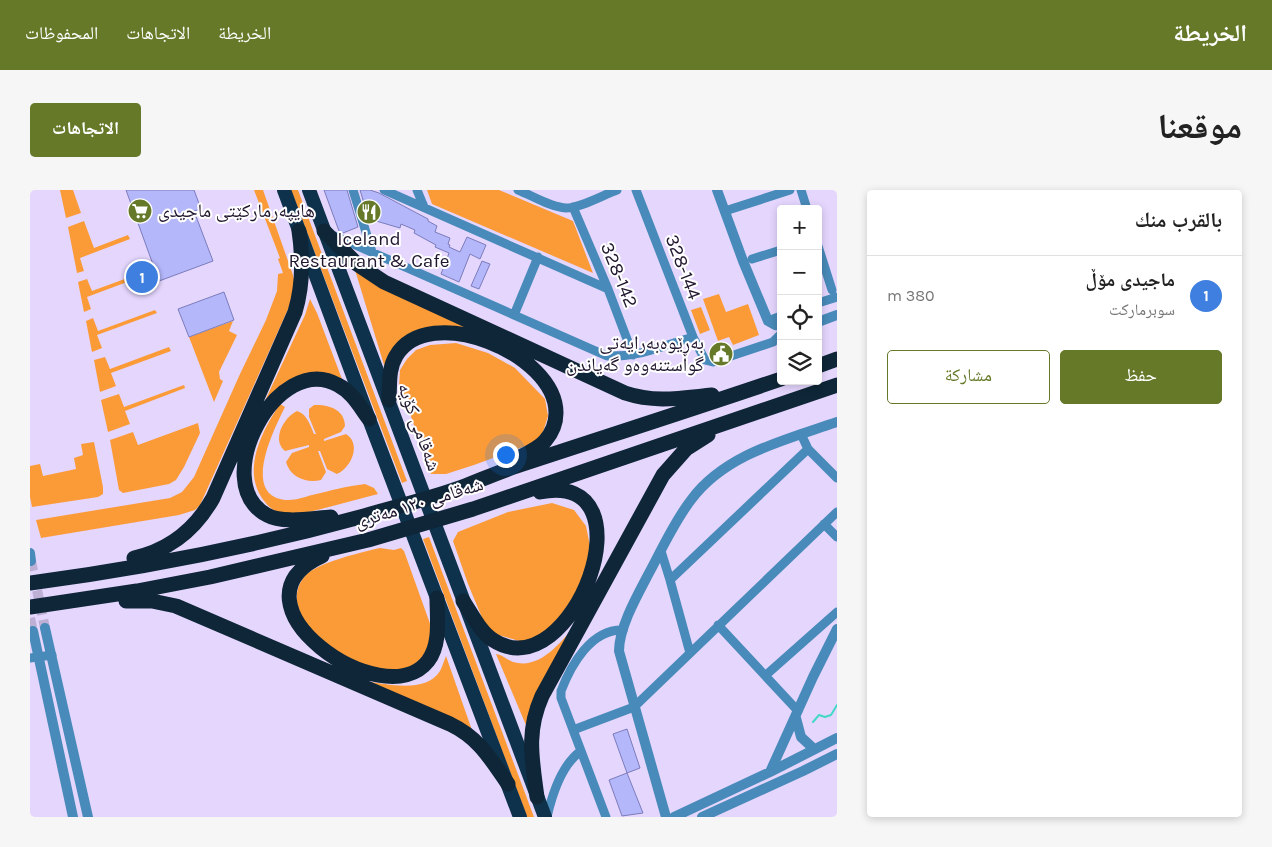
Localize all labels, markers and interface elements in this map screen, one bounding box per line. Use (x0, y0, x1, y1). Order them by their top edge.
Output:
text: الخريطة (1173, 19, 1247, 47)
text: المحفوظات (25, 22, 98, 44)
text: الاتجاهات (126, 22, 190, 44)
text: الخريطة (218, 22, 271, 44)
button: الاتجاهات (30, 103, 141, 157)
text: موقعنا (1157, 106, 1242, 147)
supermarket icon: هایپەرمارکێتی ماجیدی (127, 198, 153, 224)
restaurant icon: Iceland Restaurant & Cafe (356, 199, 382, 225)
place label: هایپەرمارکێتی ماجیدی (158, 200, 315, 222)
map controls (777, 205, 822, 385)
button: + (777, 205, 822, 250)
text: بالقرب منك (1135, 208, 1222, 232)
place label: Iceland Restaurant & Cafe (288, 228, 450, 272)
street label: 328-144 (661, 231, 706, 303)
street label: 328-142 (596, 239, 642, 311)
button: − (777, 250, 822, 295)
pin: 1 (126, 258, 158, 296)
text: ماجیدی مۆڵ (1085, 269, 1175, 291)
text: 380 m (887, 286, 935, 305)
text: 1 (1203, 286, 1209, 305)
button: locate (777, 295, 822, 340)
text: سوبرماركت (1109, 300, 1175, 319)
place label: بەڕێوەبەرایەتی گواستنەوەو گەیاندن (566, 332, 704, 376)
button: layers (777, 340, 822, 385)
public building icon: بەڕێوەبەرایەتی گواستنەوەو گەیاندن (708, 341, 734, 367)
button: مشاركة (887, 350, 1050, 404)
button: حفظ (1060, 350, 1222, 404)
street label: شەقامی کۆیە (393, 380, 445, 474)
your location (493, 442, 519, 468)
street label: شەقامی ١٢٠ مەتری (352, 473, 486, 533)

